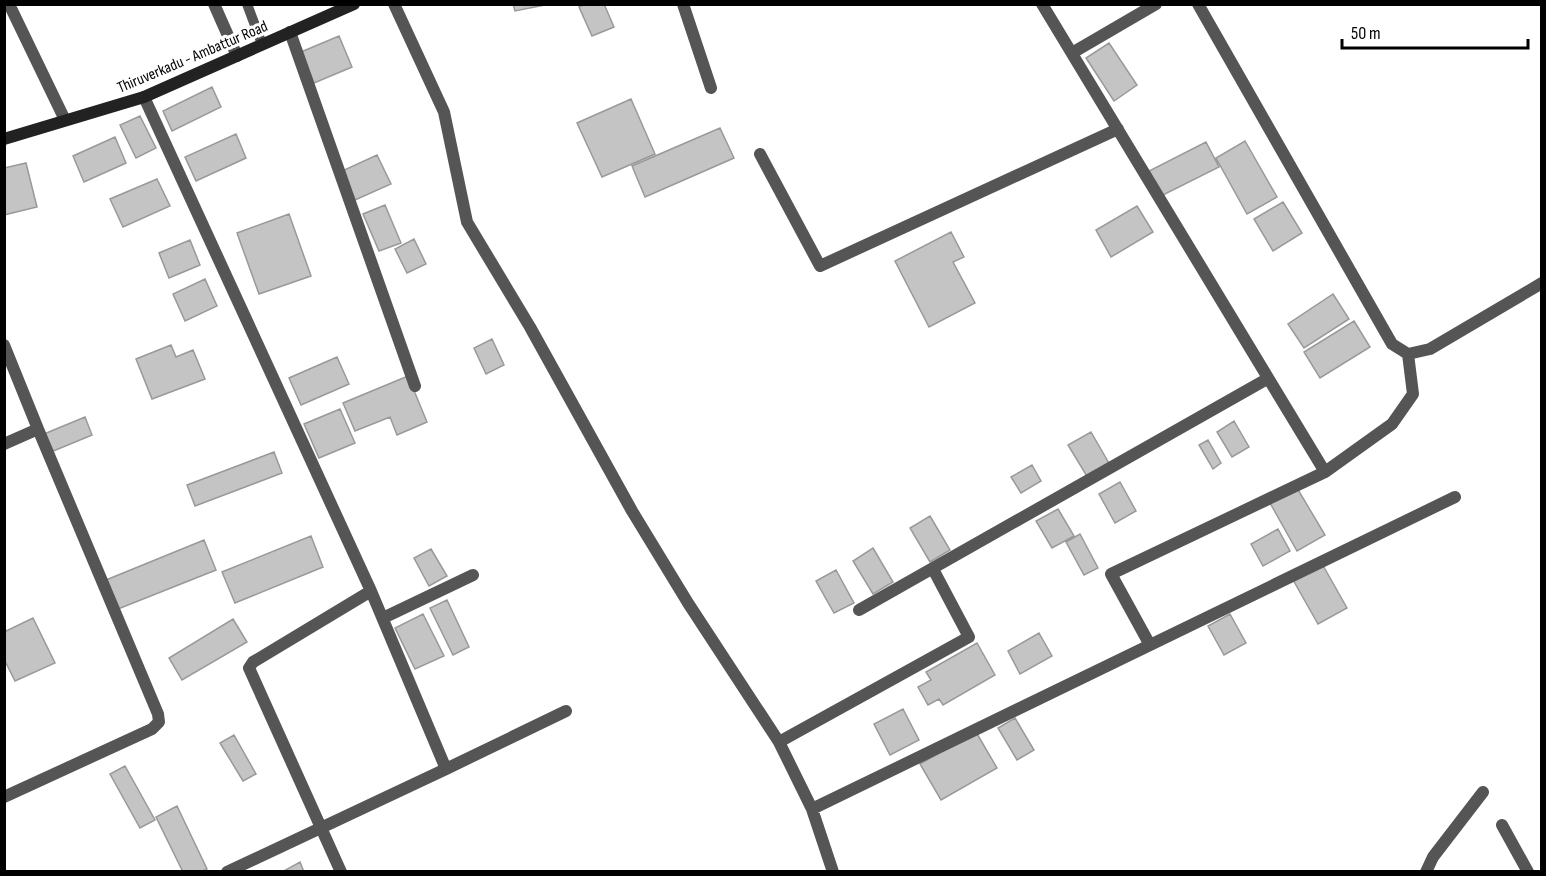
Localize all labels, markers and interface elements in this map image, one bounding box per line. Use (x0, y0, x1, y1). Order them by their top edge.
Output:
scale bar (1342, 12, 1528, 50)
street label: Thiruverkadu - Ambattur Road (115, 17, 271, 98)
text: 50 m (1351, 23, 1381, 44)

